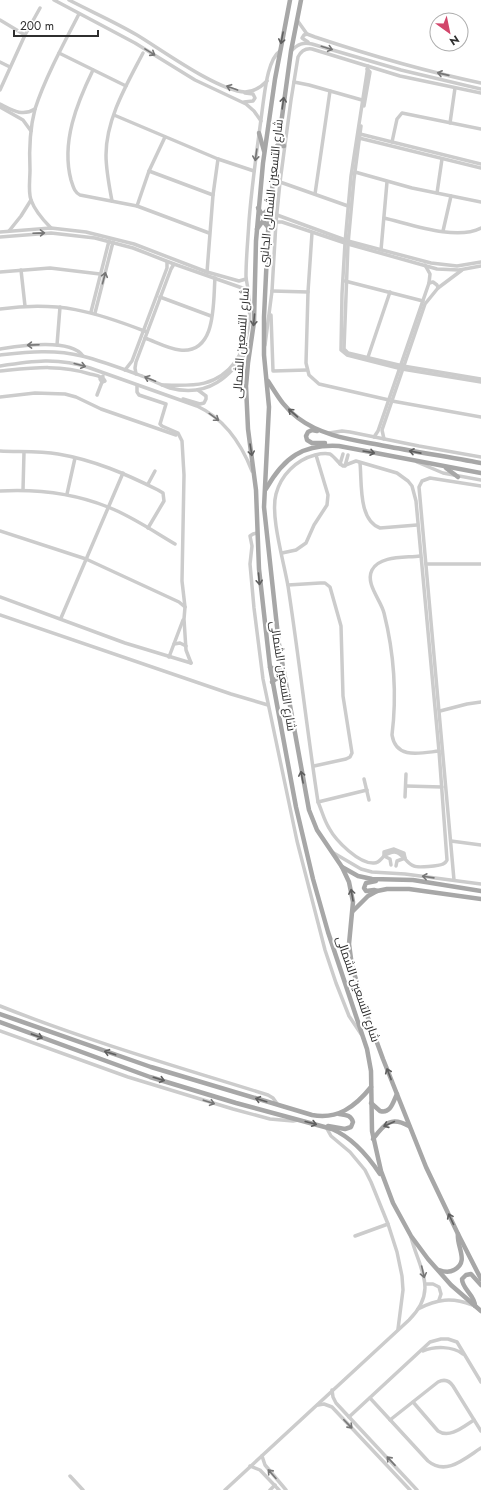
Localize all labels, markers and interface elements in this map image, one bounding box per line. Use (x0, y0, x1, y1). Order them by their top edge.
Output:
scale bar (14, 12, 98, 38)
north arrow (429, 12, 469, 52)
text: 200 m (20, 17, 54, 35)
one-way arrow (278, 31, 286, 44)
text: N (446, 31, 462, 49)
one-way arrow (320, 45, 333, 52)
one-way arrow (144, 48, 155, 56)
one-way arrow (437, 70, 450, 78)
one-way arrow (227, 84, 239, 92)
one-way arrow (279, 97, 287, 110)
street label: شارع التسعين الشمالى الجانبى (254, 118, 288, 268)
one-way arrow (252, 148, 260, 161)
one-way arrow (32, 230, 45, 237)
one-way arrow (101, 272, 108, 285)
street label: شارع التسعين الشمالى (228, 287, 254, 399)
one-way arrow (250, 313, 258, 326)
one-way arrow (27, 341, 40, 349)
one-way arrow (73, 362, 86, 369)
one-way arrow (144, 375, 156, 383)
one-way arrow (287, 409, 298, 418)
one-way arrow (209, 413, 220, 421)
one-way arrow (247, 443, 255, 456)
one-way arrow (409, 447, 422, 455)
one-way arrow (362, 448, 375, 456)
one-way arrow (256, 572, 263, 585)
street label: شارع التسعين الشمالى (265, 620, 301, 732)
one-way arrow (298, 771, 306, 784)
one-way arrow (422, 873, 435, 881)
one-way arrow (348, 889, 356, 902)
street label: شارع التسعين الشمالى (331, 934, 385, 1045)
one-way arrow (30, 1032, 42, 1040)
one-way arrow (104, 1049, 116, 1057)
one-way arrow (384, 1068, 392, 1080)
one-way arrow (152, 1076, 165, 1083)
one-way arrow (254, 1096, 267, 1103)
one-way arrow (202, 1099, 215, 1106)
one-way arrow (304, 1120, 317, 1127)
one-way arrow (383, 1121, 395, 1128)
one-way arrow (447, 1214, 454, 1226)
one-way arrow (420, 1266, 427, 1279)
one-way arrow (343, 1419, 352, 1429)
one-way arrow (386, 1456, 395, 1467)
one-way arrow (267, 1469, 277, 1479)

